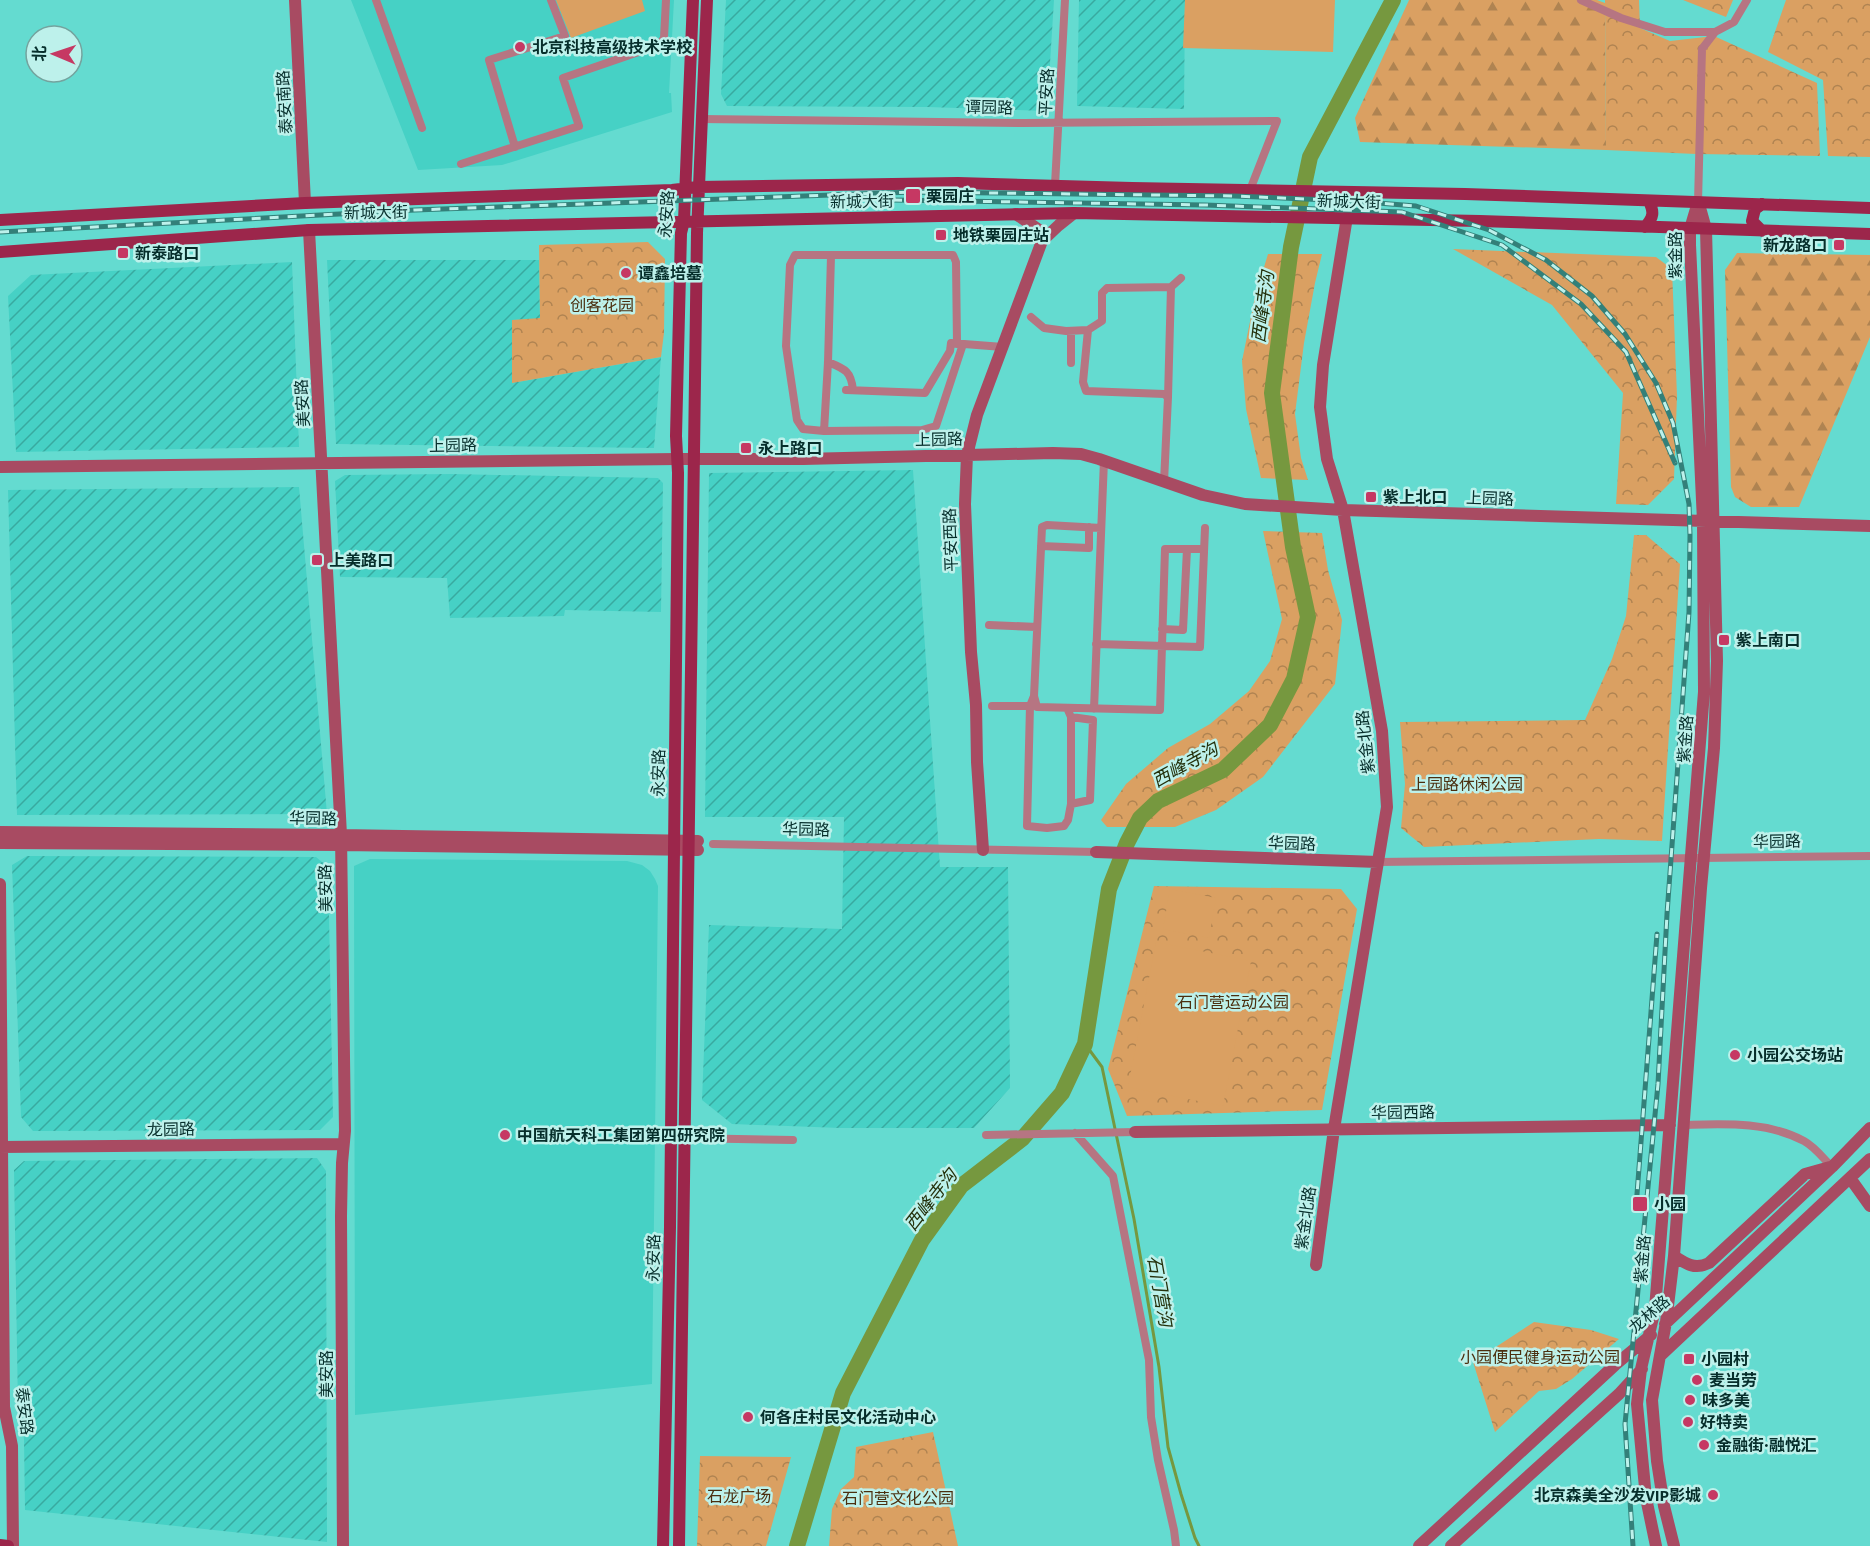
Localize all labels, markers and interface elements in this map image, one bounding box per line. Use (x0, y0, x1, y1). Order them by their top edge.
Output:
north arrow (24, 24, 84, 84)
place label: 北京科技高级技术学校 (532, 37, 693, 59)
marker: 北京科技高级技术学校 (513, 40, 527, 54)
text: 北 (29, 45, 51, 62)
street label: 平安路 (1035, 68, 1059, 117)
street label: 泰安南路 (272, 69, 298, 134)
street label: 谭园路 (965, 97, 1013, 119)
place label: 栗园庄 (926, 186, 974, 208)
marker: 栗园庄 (904, 187, 922, 205)
street label: 永安路 (654, 189, 680, 239)
street label: 新城大街 (830, 190, 894, 214)
street label: 新城大街 (1317, 190, 1381, 214)
street label: 新城大街 (344, 201, 408, 225)
place label: 地铁栗园庄站 (953, 225, 1049, 247)
marker: 地铁栗园庄站 (934, 228, 948, 242)
street label: 紫金路 (1665, 231, 1687, 279)
place label: 新龙路口 (1763, 235, 1827, 257)
marker: 新龙路口 (1832, 238, 1846, 252)
place label: 新泰路口 (135, 243, 199, 265)
marker: 新泰路口 (116, 246, 130, 260)
place label: 谭鑫培墓 (638, 263, 702, 285)
marker: 谭鑫培墓 (619, 266, 633, 280)
water label: 西峰寺沟 (1247, 268, 1281, 344)
park label: 创客花园 (570, 295, 634, 317)
street label: 美安路 (291, 378, 315, 427)
street label: 上园路 (915, 429, 963, 451)
street label: 上园路 (429, 435, 477, 457)
place label: 永上路口 (758, 438, 822, 460)
marker: 永上路口 (739, 441, 753, 455)
place label: 紫上北口 (1383, 487, 1447, 509)
street label: 上园路 (1466, 487, 1514, 511)
marker: 紫上北口 (1364, 490, 1378, 504)
street label: 平安西路 (939, 508, 963, 572)
place label: 上美路口 (329, 550, 393, 572)
marker: 上美路口 (310, 553, 324, 567)
place label: 紫上南口 (1736, 630, 1800, 652)
marker: 紫上南口 (1717, 633, 1731, 647)
street label: 紫金北路 (1352, 709, 1380, 775)
street label: 紫金路 (1673, 714, 1699, 764)
water label: 西峰寺沟 (1148, 736, 1225, 794)
street label: 永安路 (648, 749, 670, 797)
park label: 上园路休闲公园 (1411, 774, 1523, 796)
street label: 华园路 (289, 808, 337, 830)
street label: 华园路 (782, 819, 830, 841)
street label: 华园路 (1753, 831, 1801, 853)
street label: 华园路 (1268, 832, 1316, 856)
street label: 美安路 (315, 864, 337, 912)
park label: 石门营运动公园 (1177, 992, 1289, 1014)
place label: 小园公交场站 (1747, 1045, 1843, 1067)
marker: 小园公交场站 (1728, 1048, 1742, 1062)
street label: 华园西路 (1371, 1101, 1435, 1125)
street label: 龙园路 (147, 1119, 195, 1141)
place label: 中国航天科工集团第四研究院 (517, 1125, 725, 1147)
marker: 中国航天科工集团第四研究院 (498, 1128, 512, 1142)
water label: 西峰寺沟 (899, 1163, 965, 1236)
street label: 紫金北路 (1291, 1185, 1321, 1251)
place label: 小园 (1654, 1194, 1686, 1216)
marker: 小园 (1631, 1195, 1649, 1213)
street label: 永安路 (643, 1234, 665, 1282)
street label: 紫金路 (1630, 1234, 1656, 1284)
water label: 石门营沟 (1141, 1253, 1178, 1331)
street label: 龙林路 (1624, 1291, 1675, 1339)
park label: 小园便民健身运动公园 (1460, 1347, 1620, 1369)
place label: 小园村 (1701, 1349, 1749, 1371)
street label: 美安路 (316, 1350, 338, 1398)
marker: 小园村 (1682, 1352, 1696, 1366)
place label: 麦当劳 (1709, 1370, 1757, 1392)
marker: 麦当劳 (1690, 1373, 1704, 1387)
street label: 泰安路 (10, 1386, 38, 1436)
place label: 味多美 (1702, 1390, 1750, 1412)
marker: 味多美 (1683, 1393, 1697, 1407)
place label: 何各庄村民文化活动中心 (760, 1407, 936, 1429)
marker: 何各庄村民文化活动中心 (741, 1410, 755, 1424)
place label: 好特卖 (1700, 1412, 1748, 1434)
marker: 好特卖 (1681, 1415, 1695, 1429)
place label: 金融街·融悦汇 (1716, 1435, 1817, 1457)
marker: 金融街·融悦汇 (1697, 1438, 1711, 1452)
place label: 北京森美全沙发VIP影城 (1534, 1485, 1701, 1507)
park label: 石龙广场 (707, 1486, 771, 1508)
park label: 石门营文化公园 (842, 1488, 954, 1510)
marker: 北京森美全沙发VIP影城 (1706, 1488, 1720, 1502)

